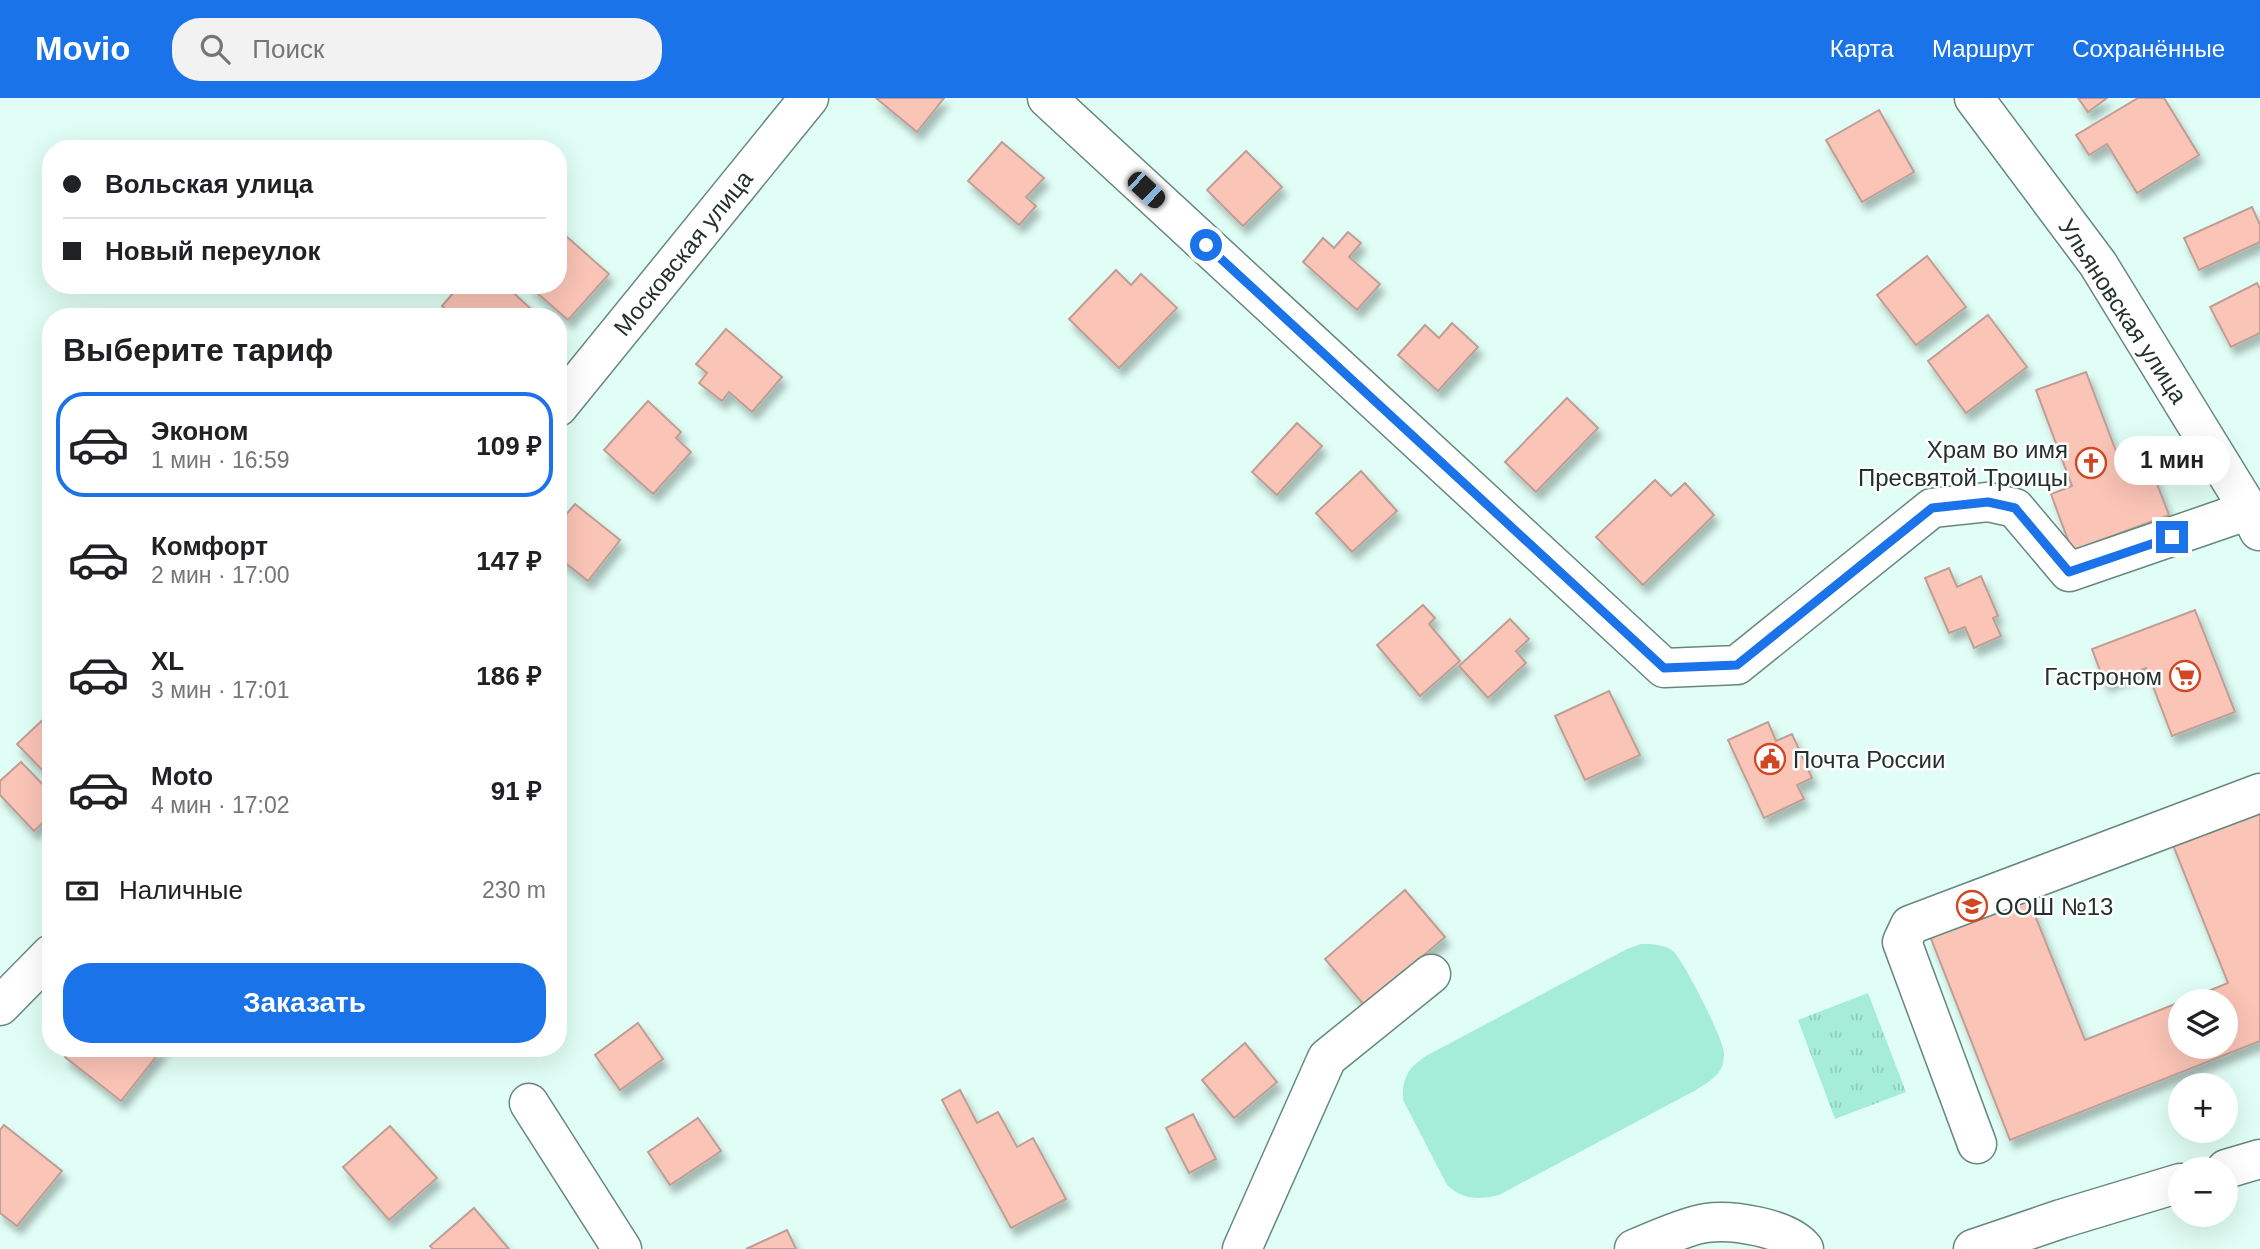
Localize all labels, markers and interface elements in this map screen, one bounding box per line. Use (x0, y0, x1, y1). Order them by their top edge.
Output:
search box (172, 18, 662, 81)
text: Movio (35, 30, 130, 67)
icon: search (196, 30, 234, 68)
text: Поиск (252, 34, 324, 64)
text: Карта (1830, 35, 1894, 62)
text: Маршрут (1932, 35, 2034, 62)
text: Сохранённые (2072, 35, 2225, 62)
street label: Московская улица (608, 165, 758, 341)
car (1124, 168, 1169, 212)
text: Вольская улица (105, 169, 313, 199)
street label: Ульяновская улица (2053, 214, 2193, 409)
route start (1190, 229, 1222, 261)
text: Новый переулок (105, 236, 320, 266)
text: Выберите тариф (63, 332, 333, 368)
icon: car (67, 413, 130, 476)
text: Эконом (151, 416, 249, 446)
text: 109 ₽ (476, 431, 542, 461)
place label: Храм во имя Пресвятой Троицы (1858, 436, 2068, 491)
callout: 1 мин (2114, 436, 2230, 484)
church icon: Храм во имя Пресвятой Троицы (2074, 446, 2108, 480)
text: 1 мин · 16:59 (151, 447, 290, 473)
text: 1 мин (2140, 447, 2204, 473)
route end (2156, 521, 2188, 553)
icon: car (67, 528, 130, 591)
text: Комфорт (151, 531, 268, 561)
text: 147 ₽ (476, 546, 542, 576)
text: 2 мин · 17:00 (151, 562, 290, 588)
icon: car (67, 643, 130, 706)
text: XL (151, 646, 184, 676)
supermarket icon: Гастроном (2168, 659, 2202, 693)
text: 186 ₽ (476, 661, 542, 691)
place label: Гастроном (2044, 663, 2162, 690)
text: 3 мин · 17:01 (151, 677, 290, 703)
public building icon: Почта России (1753, 742, 1787, 776)
place label: Почта России (1793, 746, 1945, 773)
icon: car (67, 758, 130, 821)
text: Moto (151, 761, 213, 791)
text: 91 ₽ (491, 776, 542, 806)
text: 4 мин · 17:02 (151, 792, 290, 818)
icon: cash (63, 872, 101, 910)
text: Наличные (119, 875, 243, 905)
text: 230 m (482, 877, 546, 903)
school or university icon: ООШ №13 (1955, 889, 1989, 923)
place label: ООШ №13 (1995, 893, 2113, 920)
button: Заказать (63, 963, 546, 1043)
map controls (2168, 989, 2238, 1227)
button: layers (2168, 989, 2238, 1059)
button: + (2168, 1073, 2238, 1143)
button: − (2168, 1157, 2238, 1227)

